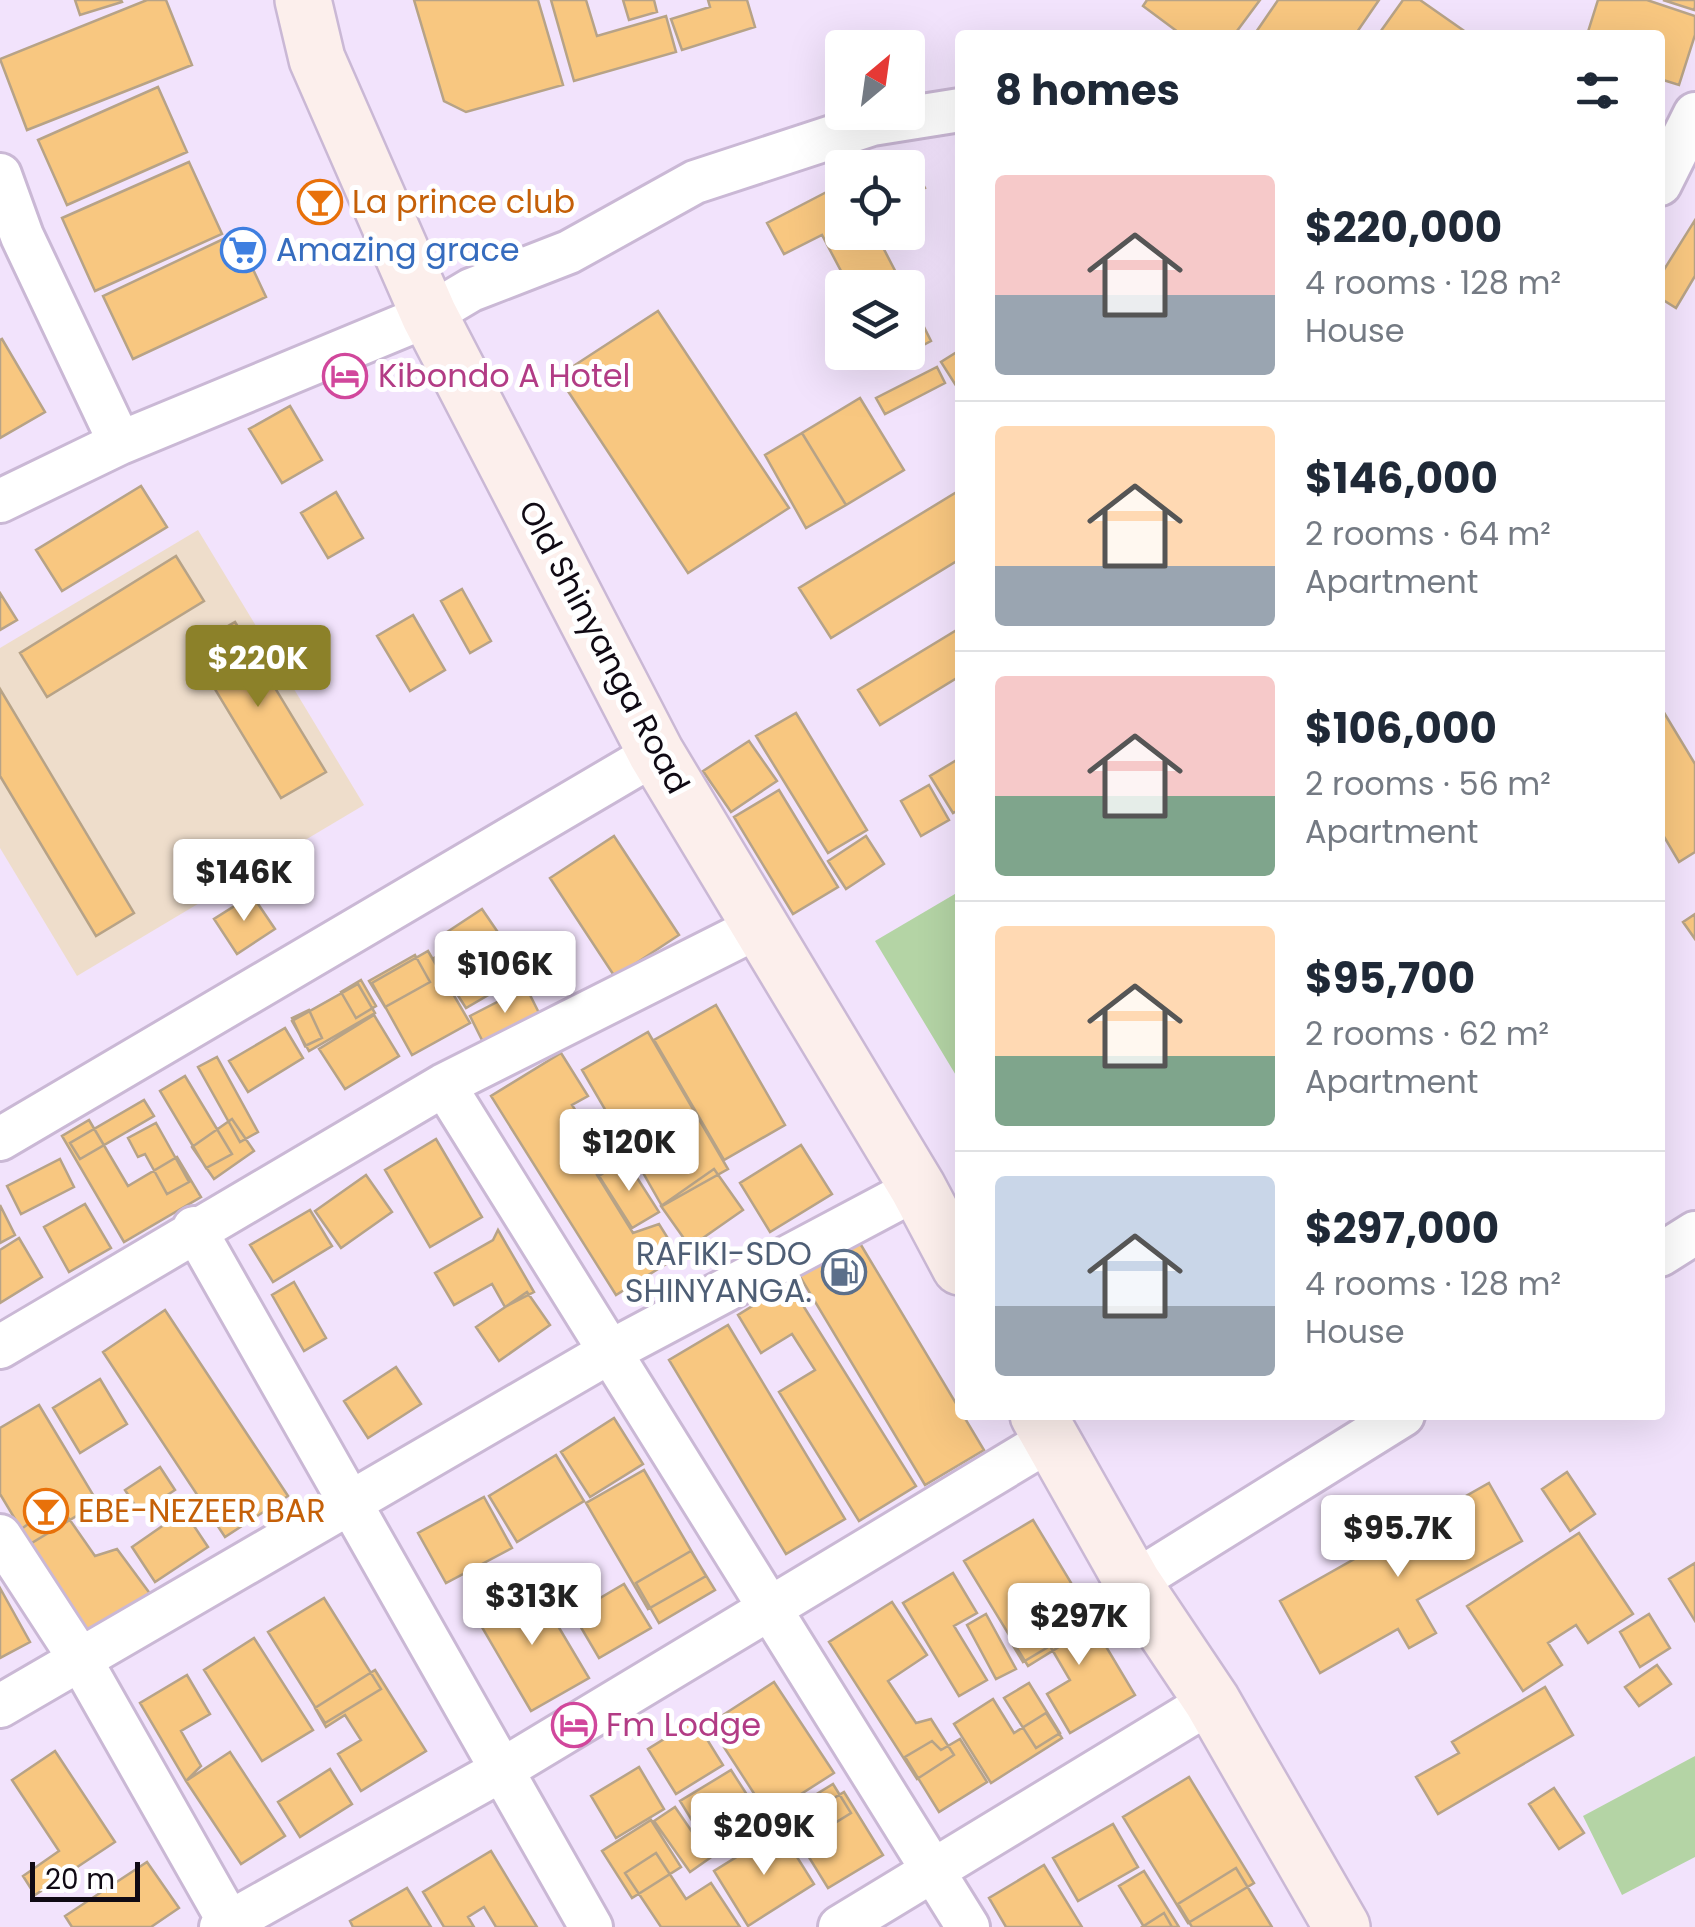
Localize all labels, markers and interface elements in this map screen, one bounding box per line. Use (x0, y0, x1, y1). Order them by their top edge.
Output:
north arrow (825, 30, 925, 130)
map controls (825, 30, 925, 370)
text: 8 homes (995, 61, 1180, 120)
icon: filters (1570, 63, 1625, 118)
button: locate (825, 150, 925, 250)
bar icon: La prince club (297, 179, 343, 225)
place label: La prince club (352, 179, 575, 224)
text: $220,000 (1305, 198, 1502, 257)
icon: home (1075, 215, 1195, 335)
supermarket icon: Amazing grace (220, 227, 266, 273)
place label: Amazing grace (276, 227, 520, 272)
text: 4 rooms · 128 m² (1305, 260, 1561, 305)
button: layers (825, 270, 925, 370)
text: House (1305, 308, 1405, 353)
hotel icon: Kibondo A Hotel (322, 353, 368, 399)
place label: Kibondo A Hotel (378, 353, 630, 398)
text: $146,000 (1305, 449, 1498, 508)
icon: home (1075, 466, 1195, 586)
street label: Old Shinyanga Road (508, 492, 701, 801)
text: 2 rooms · 64 m² (1305, 511, 1551, 556)
text: Apartment (1305, 559, 1478, 604)
pin: $220K (188, 625, 328, 710)
text: $220K (208, 635, 308, 680)
text: $106,000 (1305, 699, 1497, 758)
icon: home (1075, 716, 1195, 836)
text: 2 rooms · 56 m² (1305, 761, 1551, 806)
text: Apartment (1305, 809, 1478, 854)
pin: $146K (174, 839, 314, 924)
text: $146K (195, 849, 293, 894)
pin: $106K (435, 931, 575, 1016)
text: $106K (457, 941, 553, 986)
text: $95,700 (1305, 949, 1475, 1008)
icon: home (1075, 966, 1195, 1086)
text: 2 rooms · 62 m² (1305, 1011, 1549, 1056)
text: Apartment (1305, 1059, 1478, 1104)
pin: $120K (559, 1109, 699, 1194)
text: $120K (582, 1119, 676, 1164)
text: $297,000 (1305, 1199, 1499, 1258)
icon: home (1075, 1216, 1195, 1336)
place label: RAFIKI-SDO SHINYANGA. (625, 1231, 812, 1313)
fuel station icon: RAFIKI-SDO SHINYANGA. (821, 1249, 867, 1295)
text: 4 rooms · 128 m² (1305, 1261, 1561, 1306)
text: House (1305, 1309, 1405, 1354)
bar icon: EBE-NEZEER BAR (23, 1488, 69, 1534)
place label: EBE-NEZEER BAR (78, 1488, 326, 1533)
pin: $95.7K (1317, 1495, 1479, 1580)
text: $95.7K (1343, 1505, 1453, 1550)
pin: $313K (462, 1563, 602, 1648)
text: $313K (485, 1573, 579, 1618)
pin: $297K (1009, 1583, 1149, 1668)
text: $297K (1030, 1593, 1128, 1638)
hotel icon: Fm Lodge (551, 1702, 597, 1748)
place label: Fm Lodge (606, 1702, 761, 1747)
pin: $209K (694, 1793, 834, 1878)
text: $209K (713, 1803, 815, 1848)
scale bar (30, 1857, 140, 1902)
text: 20 m (45, 1860, 115, 1899)

